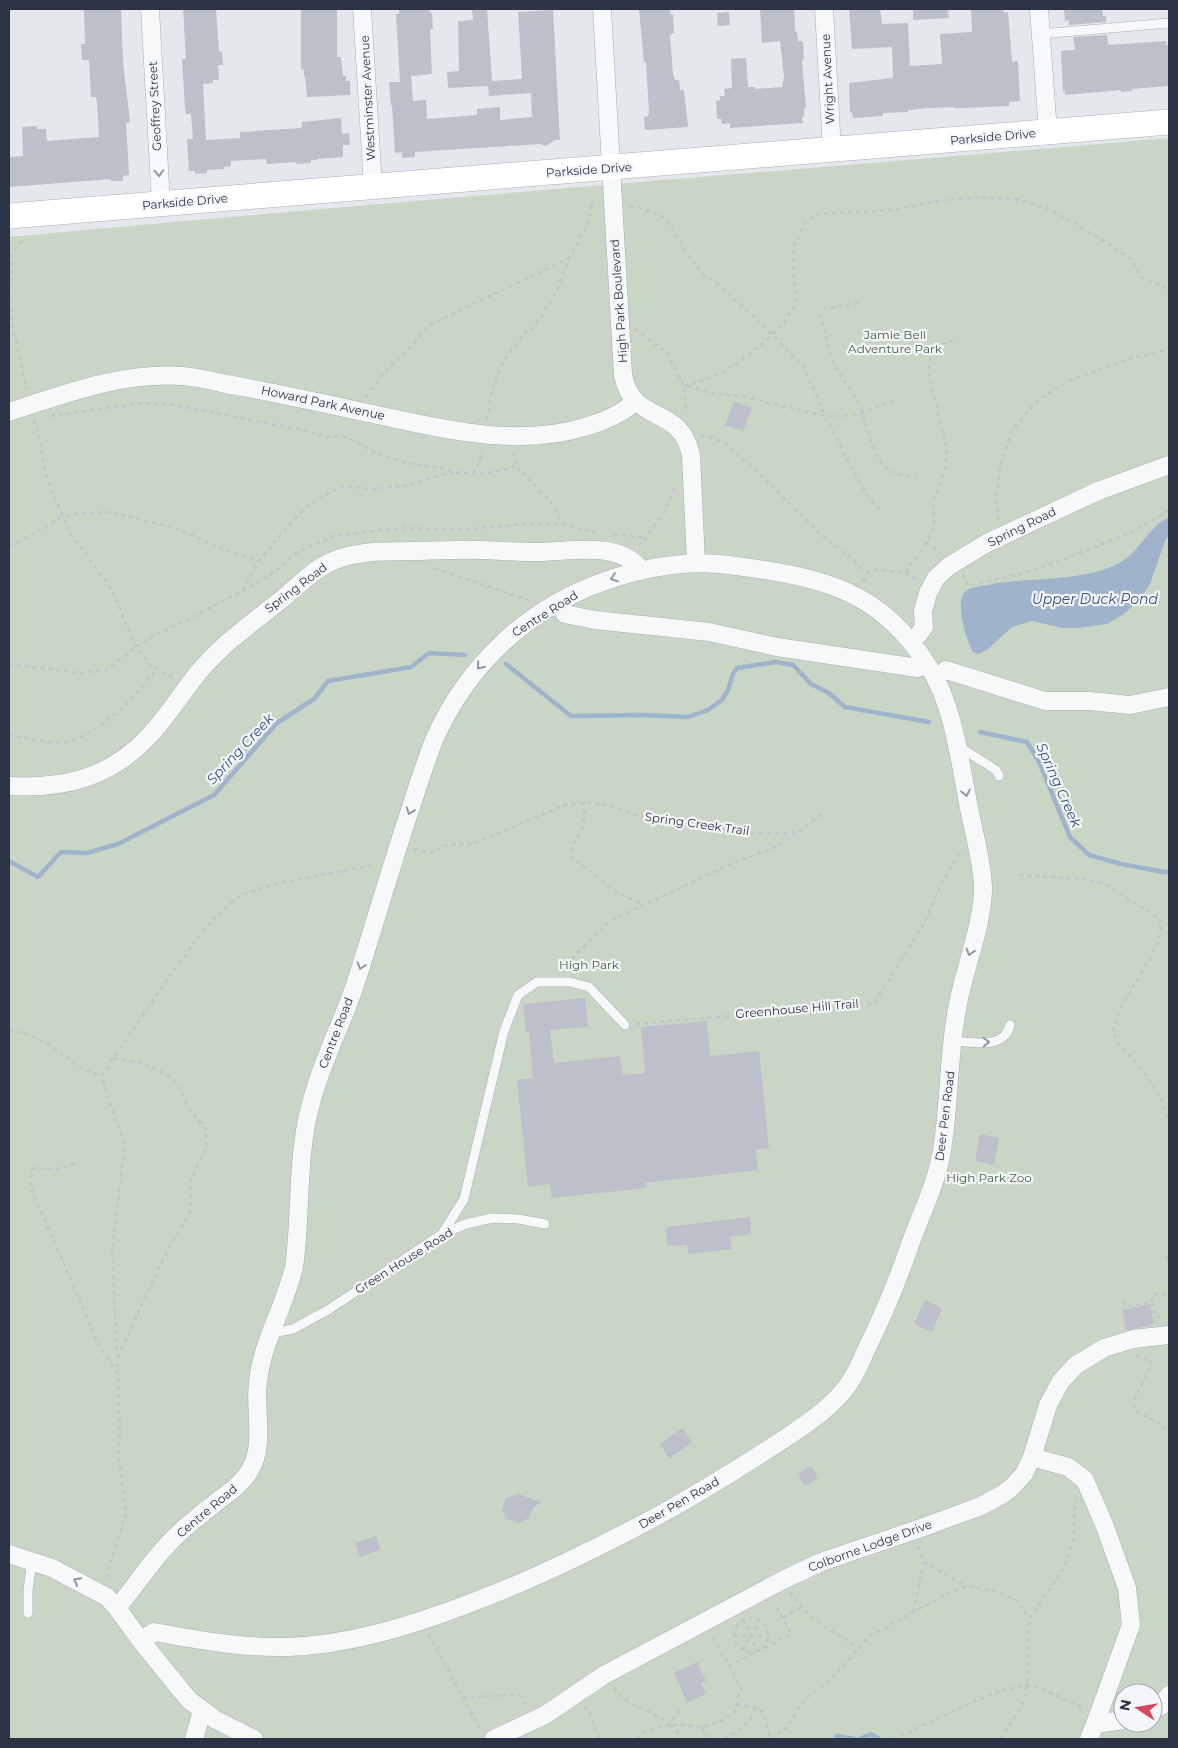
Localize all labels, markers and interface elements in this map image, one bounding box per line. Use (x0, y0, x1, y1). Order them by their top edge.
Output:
street label: Wright Avenue (818, 33, 837, 125)
street label: Westminster Avenue (357, 35, 378, 161)
street label: Geoffrey Street (145, 61, 164, 151)
street label: Parkside Drive (949, 125, 1037, 148)
street label: Parkside Drive (545, 159, 633, 180)
one-way arrow (153, 169, 164, 177)
street label: Parkside Drive (141, 190, 229, 213)
street label: High Park Boulevard (607, 239, 630, 363)
park label: Jamie Bell Adventure Park (848, 327, 943, 356)
street label: Howard Park Avenue (260, 382, 386, 423)
street label: Spring Road (985, 504, 1058, 550)
street label: Spring Road (262, 559, 330, 616)
one-way arrow (610, 572, 619, 582)
street label: Centre Road (509, 587, 580, 640)
water label: Upper Duck Pond (1032, 590, 1158, 608)
one-way arrow (477, 660, 485, 669)
water label: Spring Creek (202, 709, 278, 788)
water label: Spring Creek (1032, 740, 1086, 831)
one-way arrow (960, 788, 971, 797)
one-way arrow (406, 806, 416, 815)
street label: Spring Creek Trail (644, 809, 750, 838)
one-way arrow (965, 948, 976, 957)
park label: High Park (559, 957, 620, 972)
one-way arrow (356, 961, 366, 970)
street label: Centre Road (315, 995, 356, 1070)
street label: Greenhouse Hill Trail (735, 996, 859, 1021)
one-way arrow (982, 1037, 990, 1048)
street label: Deer Pen Road (932, 1070, 957, 1162)
park label: High Park Zoo (946, 1170, 1032, 1185)
street label: Green House Road (352, 1224, 455, 1297)
street label: Deer Pen Road (636, 1473, 722, 1532)
street label: Centre Road (173, 1481, 240, 1540)
street label: Colborne Lodge Drive (806, 1516, 934, 1575)
one-way arrow (73, 1577, 82, 1587)
north arrow (1113, 1683, 1163, 1733)
text: N (1115, 1698, 1135, 1713)

